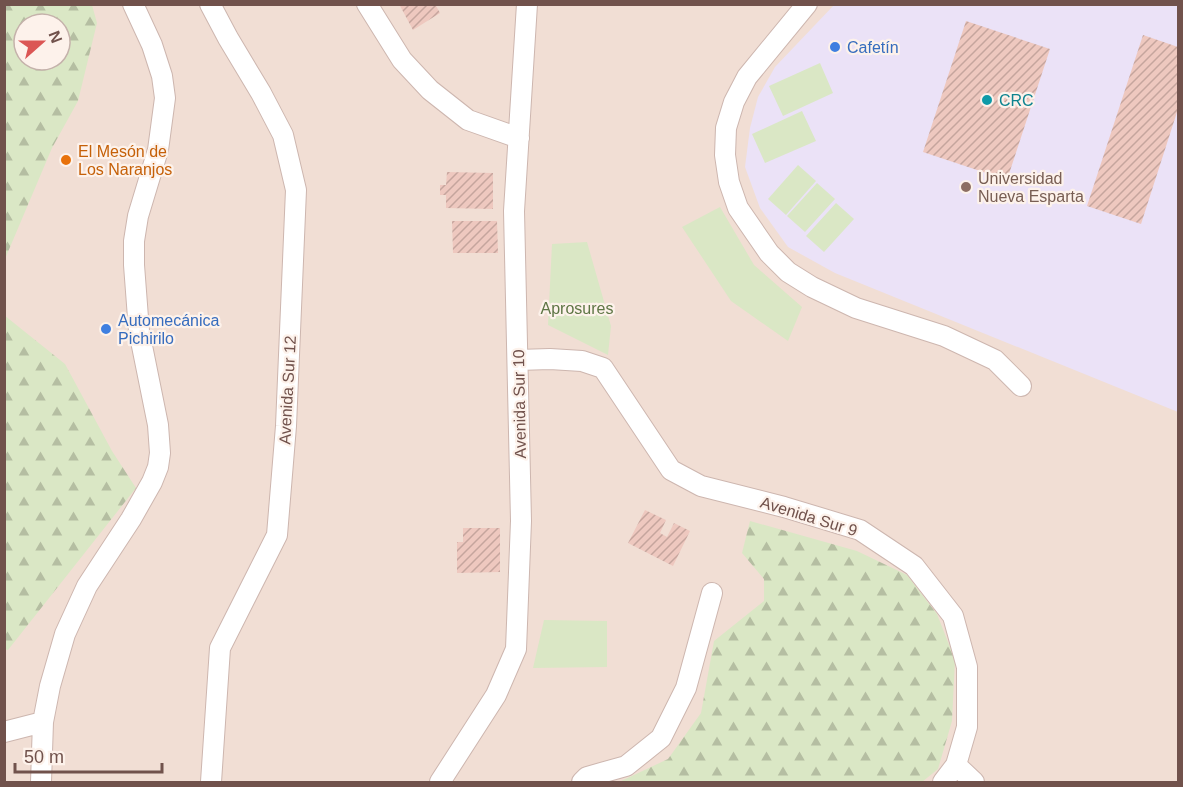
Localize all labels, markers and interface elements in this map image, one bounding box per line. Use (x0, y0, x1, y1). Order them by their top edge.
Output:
north arrow (12, 12, 72, 72)
text: N (46, 28, 66, 45)
place label: Cafetín (847, 39, 899, 56)
marker: Cafetín (828, 40, 842, 54)
place label: CRC (999, 92, 1034, 109)
marker: CRC (980, 93, 994, 107)
place label: El Mesón de Los Naranjos (78, 143, 172, 178)
marker: El Mesón de Los Naranjos (59, 153, 73, 167)
place label: Universidad Nueva Esparta (978, 170, 1084, 205)
marker: Universidad Nueva Esparta (959, 180, 973, 194)
park label: Aprosures (541, 300, 613, 317)
place label: Automecánica Pichirilo (118, 312, 219, 347)
marker: Automecánica Pichirilo (99, 322, 113, 336)
street label: Avenida Sur 12 (276, 335, 299, 445)
street label: Avenida Sur 10 (510, 349, 529, 459)
street label: Avenida Sur 9 (758, 494, 859, 539)
scale bar (15, 736, 162, 774)
text: 50 m (24, 747, 64, 767)

